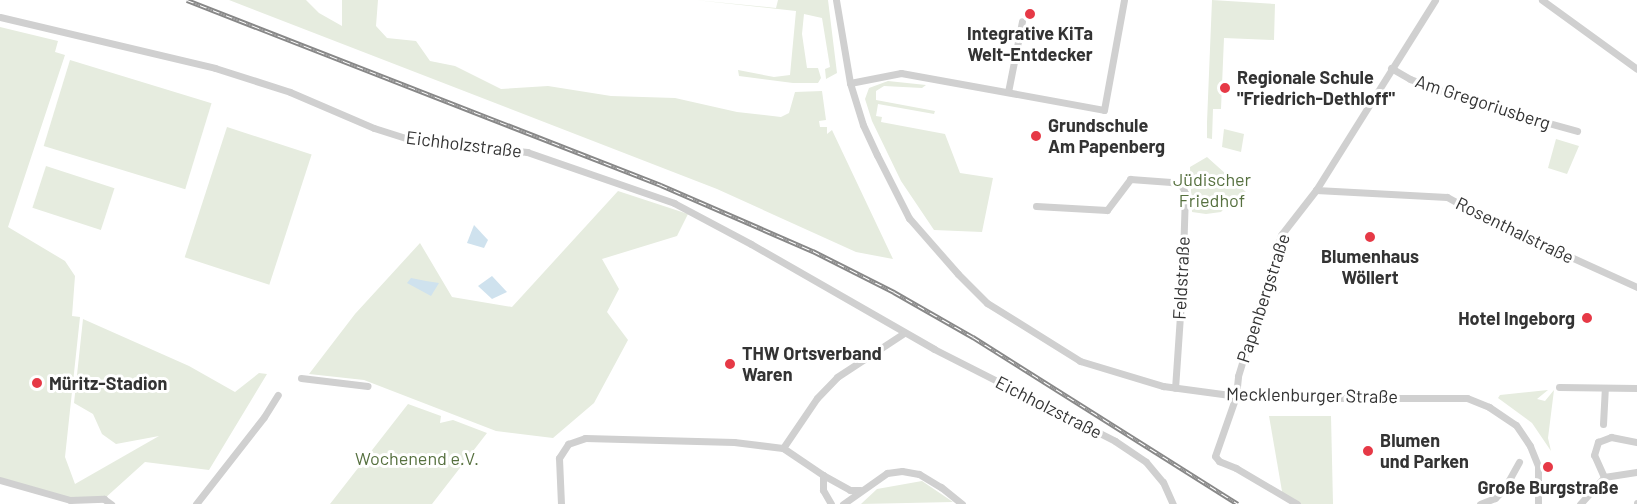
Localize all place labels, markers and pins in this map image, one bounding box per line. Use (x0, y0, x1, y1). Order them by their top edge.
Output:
marker: Integrative KiTa Welt-Entdecker (1023, 7, 1037, 21)
place label: Integrative KiTa Welt-Entdecker (967, 23, 1093, 66)
place label: Regionale Schule "Friedrich-Dethloff" (1237, 67, 1395, 110)
marker: Regionale Schule "Friedrich-Dethloff" (1218, 81, 1232, 95)
place label: Grundschule Am Papenberg (1048, 115, 1165, 158)
marker: Grundschule Am Papenberg (1029, 129, 1043, 143)
marker: Blumenhaus Wöllert (1363, 230, 1377, 244)
place label: Blumenhaus Wöllert (1321, 246, 1419, 288)
place label: Hotel Ingeborg (1458, 307, 1575, 329)
marker: Hotel Ingeborg (1580, 311, 1594, 325)
place label: THW Ortsverband Waren (742, 343, 882, 386)
marker: THW Ortsverband Waren (723, 357, 737, 371)
place label: Müritz-Stadion (49, 372, 167, 394)
marker: Müritz-Stadion (30, 376, 44, 390)
place label: Blumen und Parken (1380, 430, 1469, 472)
marker: Blumen und Parken (1361, 444, 1375, 458)
marker: Große Burgstraße (1541, 460, 1555, 474)
place label: Große Burgstraße (1477, 476, 1619, 498)

